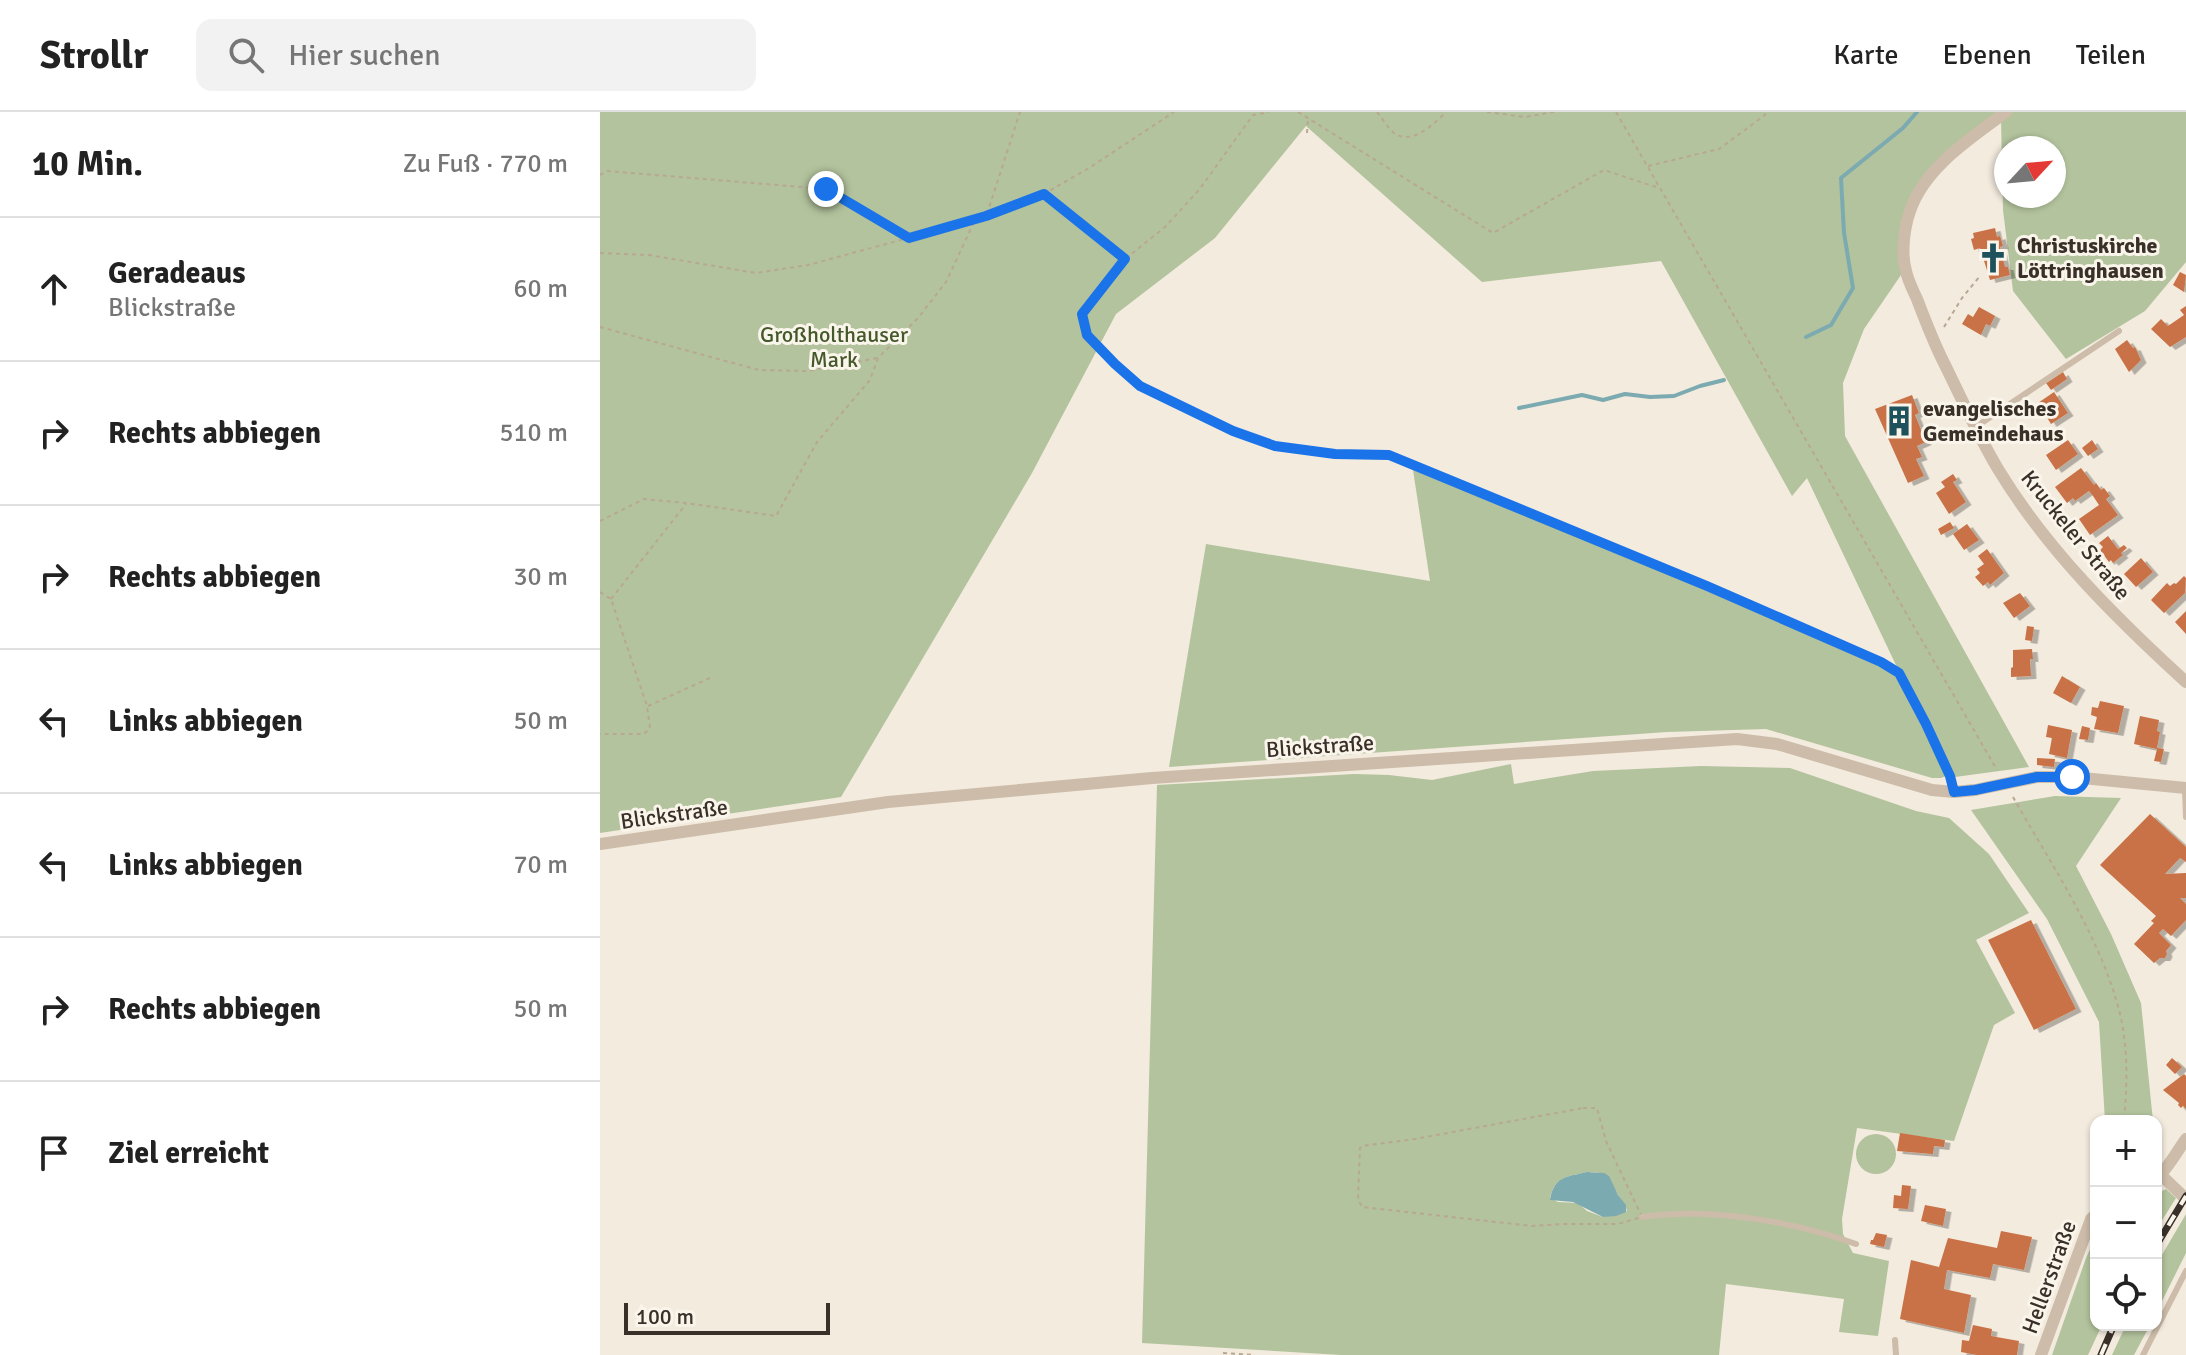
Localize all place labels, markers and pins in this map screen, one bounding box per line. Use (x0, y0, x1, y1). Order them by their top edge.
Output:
place label: Christuskirche Löttringhausen (2017, 232, 2164, 284)
church icon: Christuskirche Löttringhausen (1976, 241, 2010, 275)
place label: evangelisches Gemeindehaus (1923, 395, 2064, 447)
building icon: evangelisches Gemeindehaus (1882, 404, 1916, 438)

